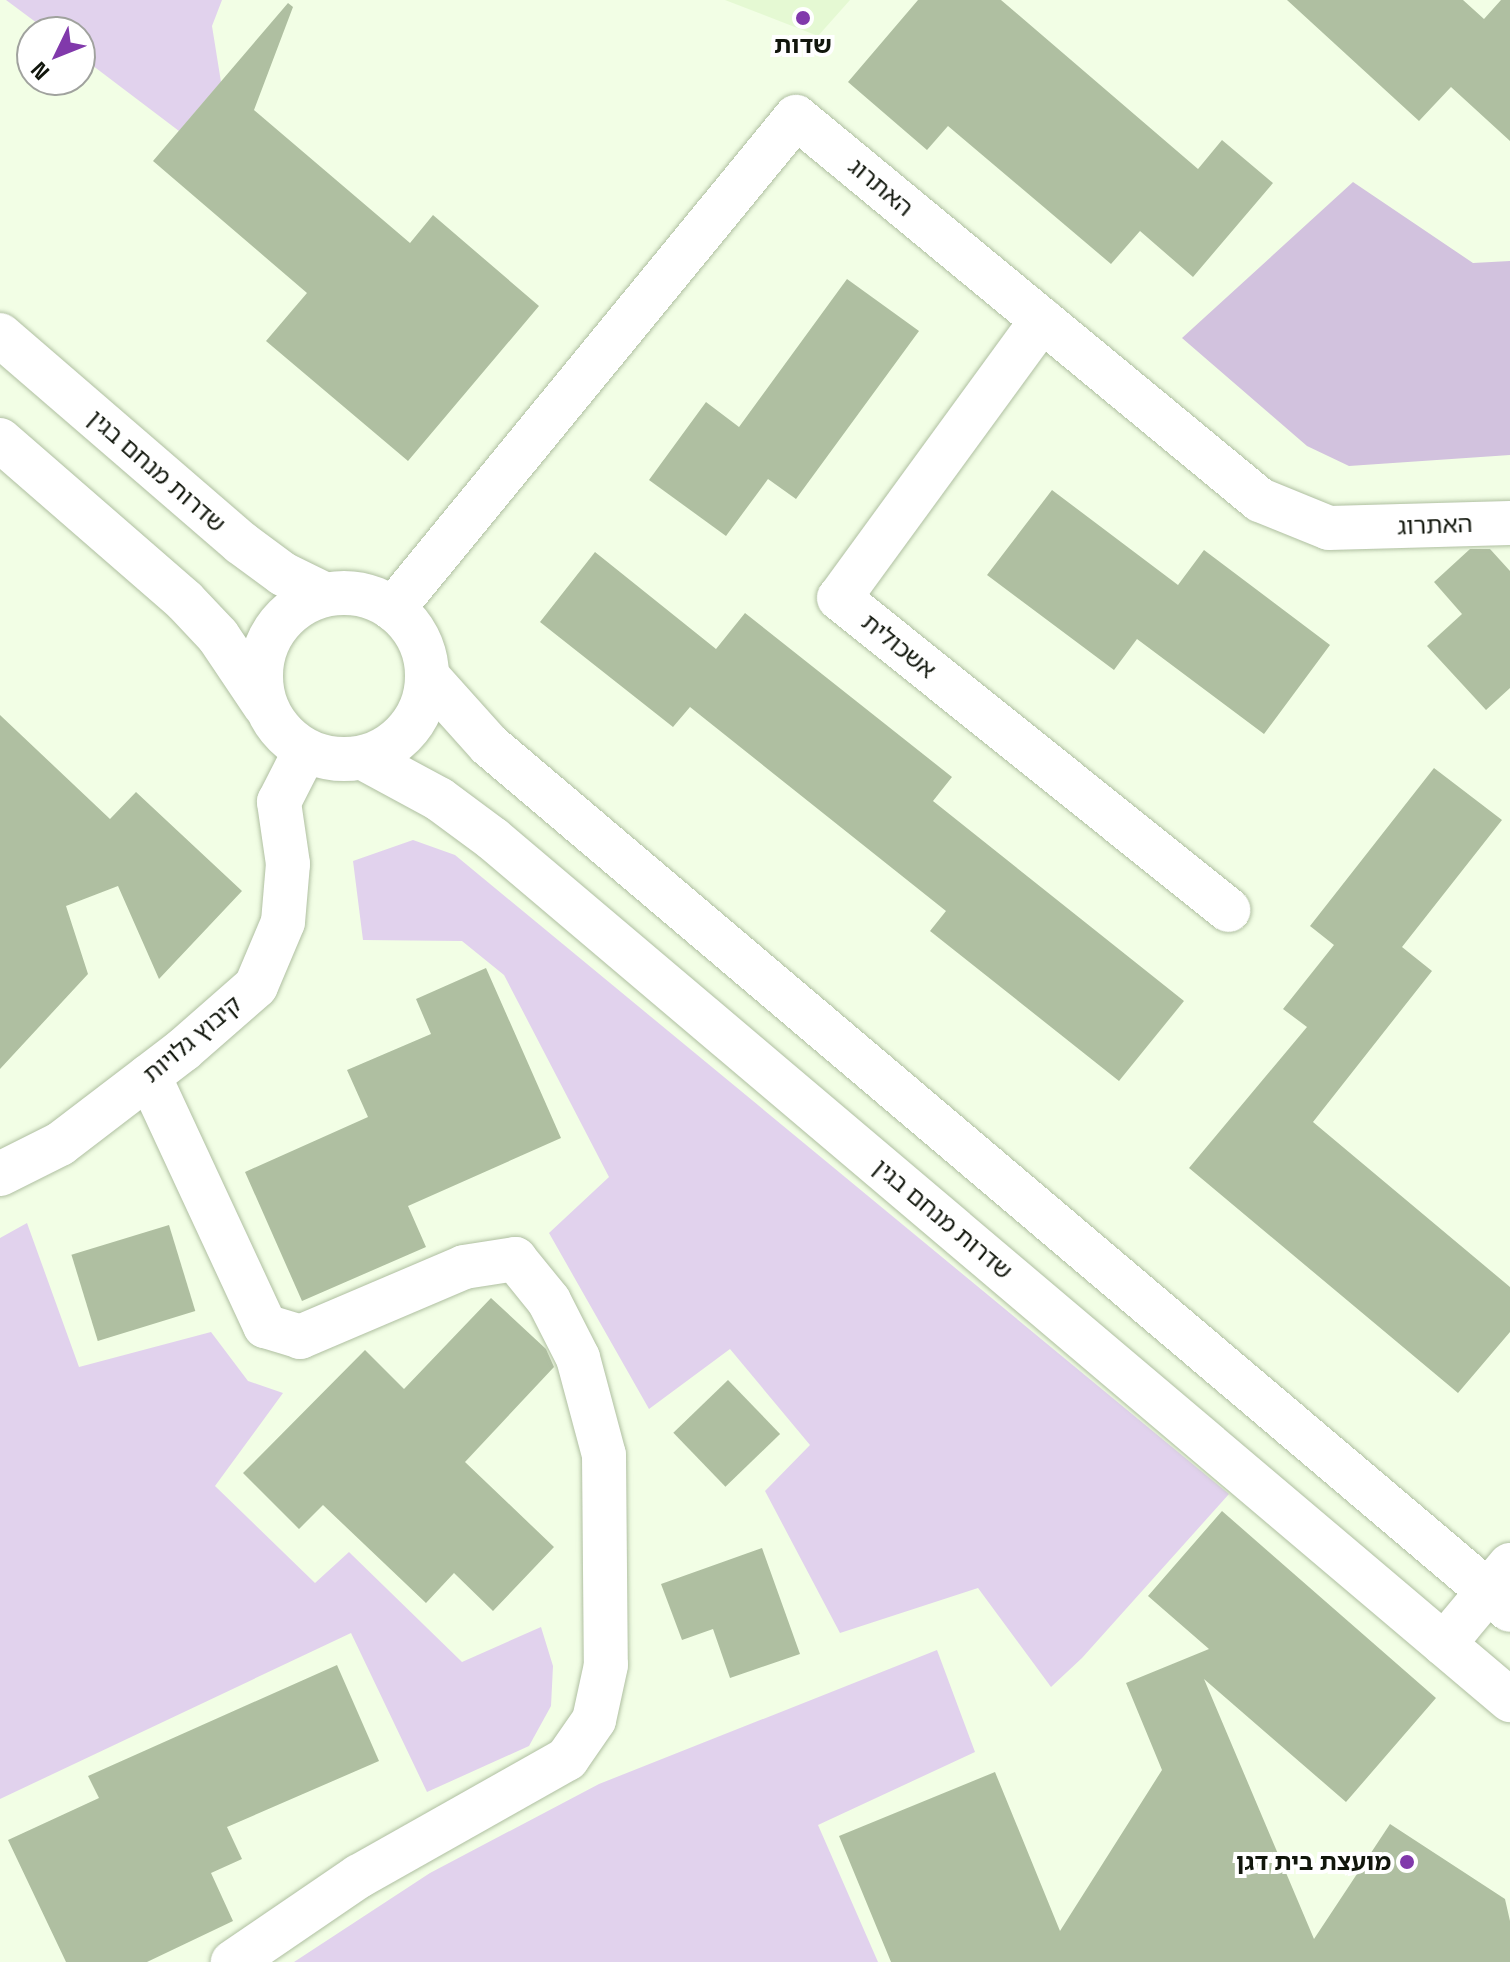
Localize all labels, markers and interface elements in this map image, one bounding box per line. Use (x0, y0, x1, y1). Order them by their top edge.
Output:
marker: שדות (794, 9, 812, 27)
north arrow (16, 16, 96, 96)
place label: שדות (774, 31, 832, 59)
text: N (25, 56, 55, 86)
street label: האתרוג (843, 152, 919, 222)
street label: שדרות מנחם בגין (83, 404, 231, 538)
street label: האתרוג (1397, 509, 1473, 541)
street label: אשכולית (856, 607, 942, 685)
street label: קיבוץ גלויות (137, 990, 247, 1088)
street label: שדרות מנחם בגין (868, 1153, 1018, 1285)
place label: מועצת בית דגן (1236, 1848, 1391, 1876)
marker: מועצת בית דגן (1398, 1853, 1416, 1871)

